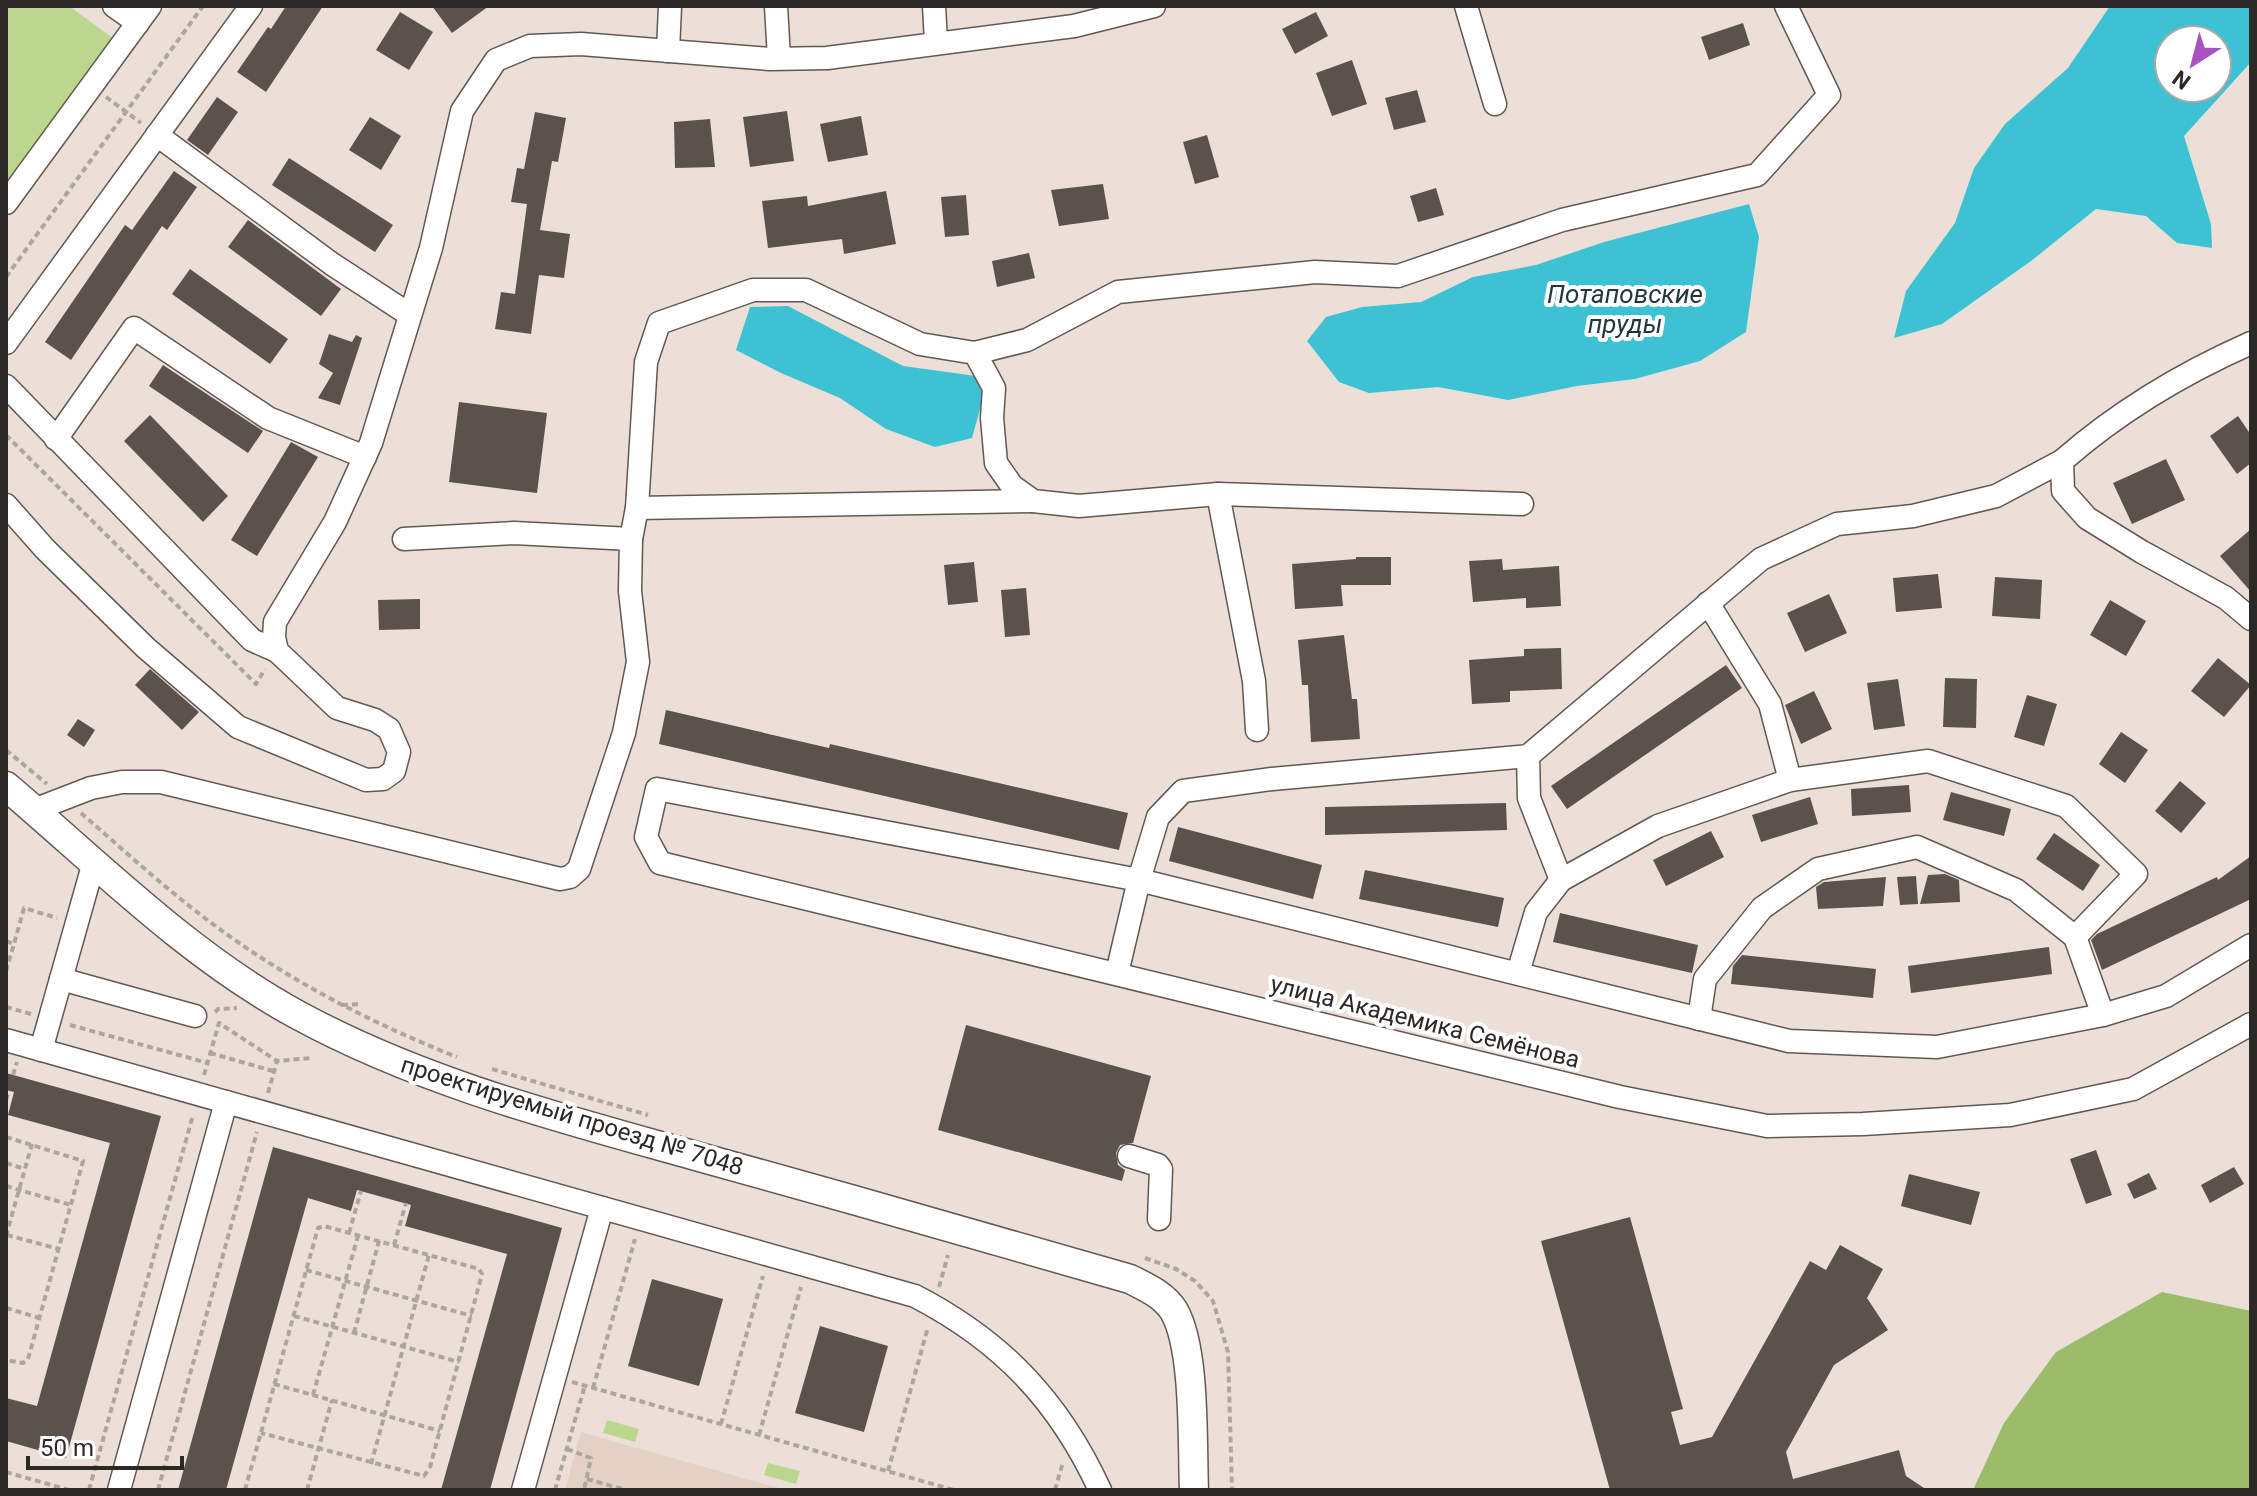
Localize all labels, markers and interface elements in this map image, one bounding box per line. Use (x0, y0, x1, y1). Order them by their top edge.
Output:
north arrow (2153, 24, 2233, 104)
text: N (2168, 65, 2195, 94)
water label: Потаповские пруды (1547, 279, 1703, 339)
street label: улица Академика Семёнова (1268, 970, 1582, 1074)
street label: проектируемый проезд № 7048 (397, 1050, 747, 1182)
scale bar (28, 1420, 182, 1470)
text: 50 m (40, 1434, 94, 1462)

